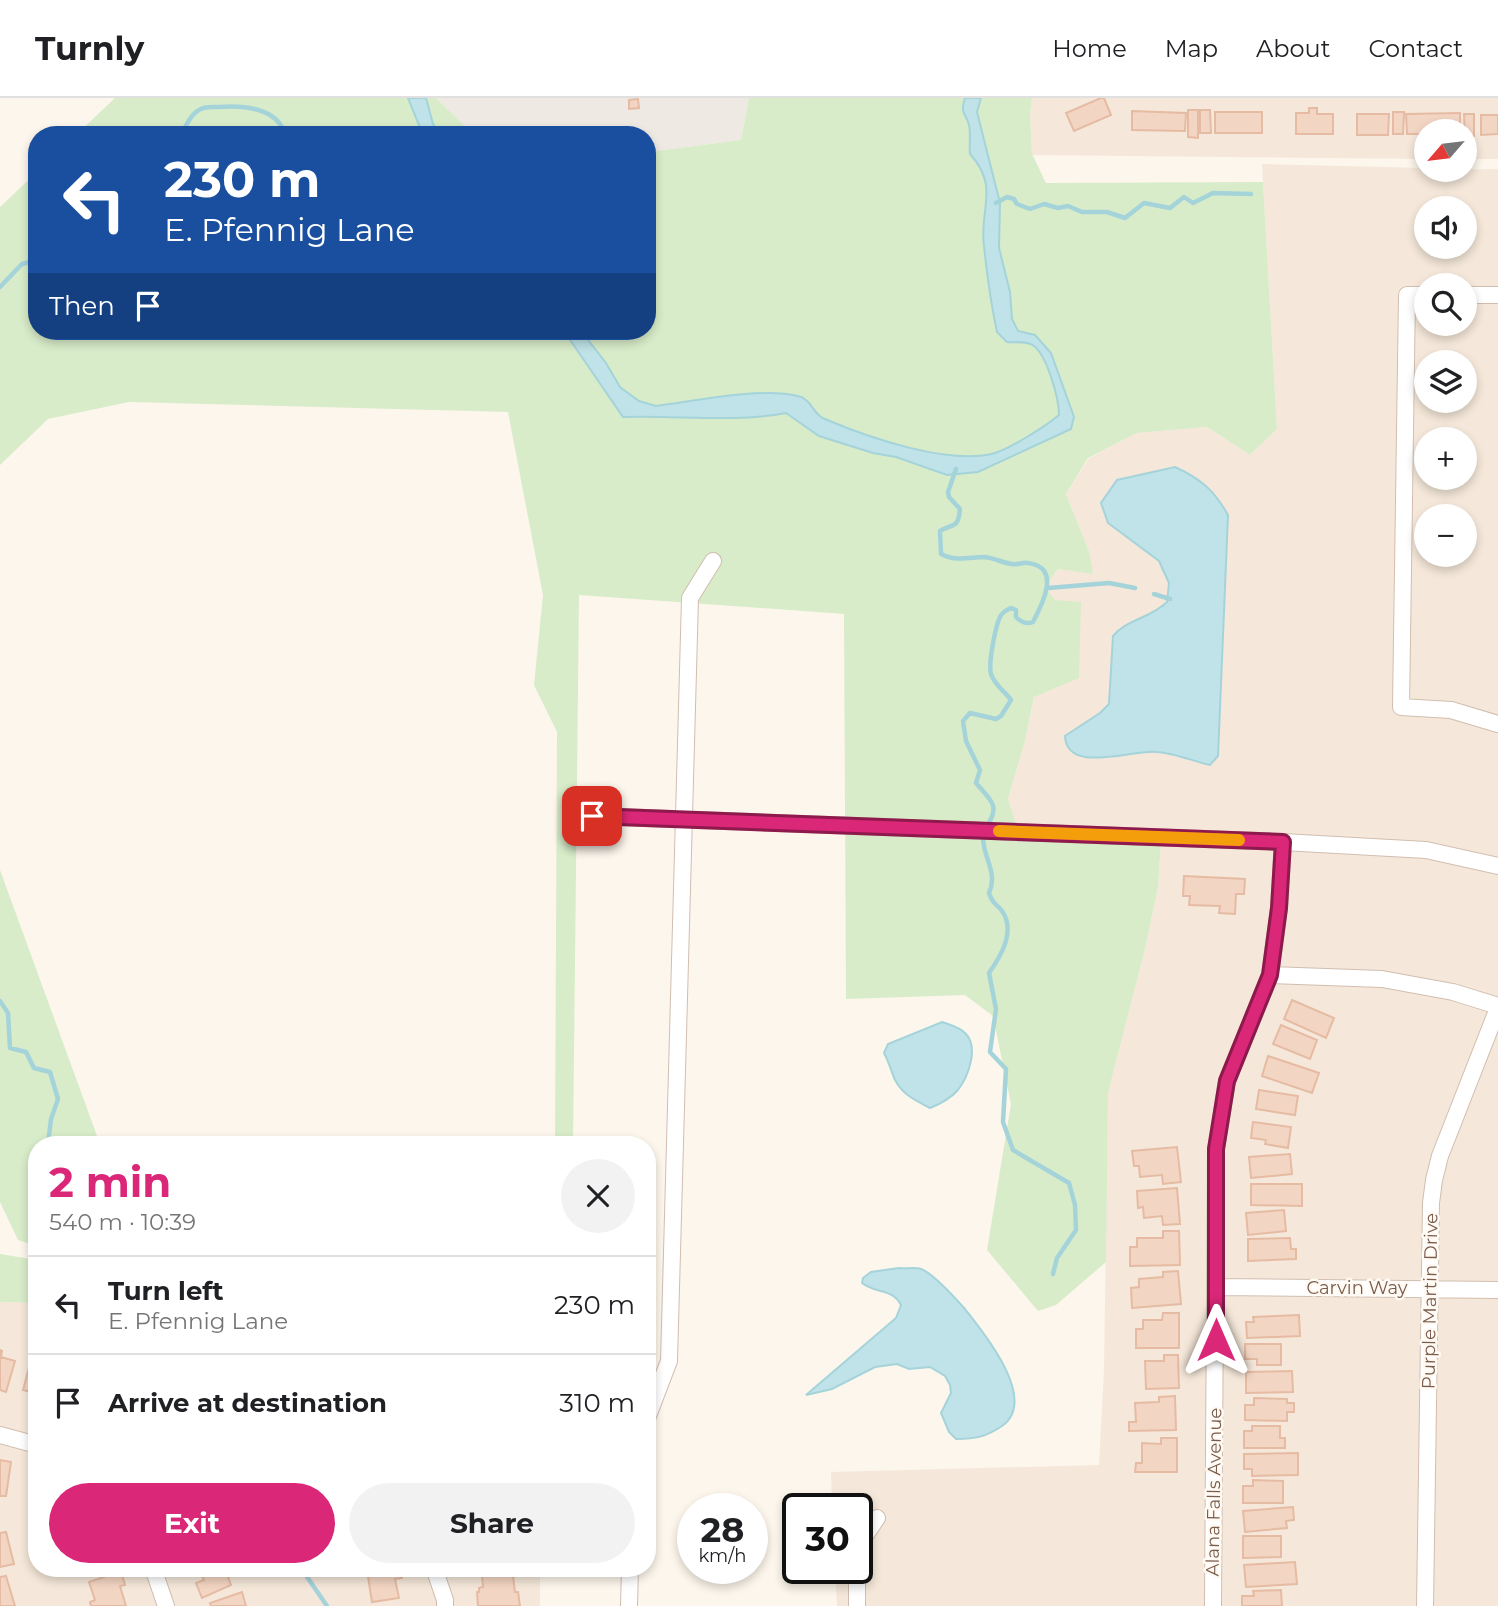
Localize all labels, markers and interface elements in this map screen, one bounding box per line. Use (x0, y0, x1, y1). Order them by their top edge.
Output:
text: Turnly (35, 28, 144, 68)
text: Home (1052, 34, 1127, 63)
text: Map (1165, 34, 1218, 63)
text: About (1256, 34, 1330, 63)
text: Contact (1368, 34, 1463, 63)
north arrow (1414, 119, 1477, 182)
map controls (1414, 119, 1477, 567)
text: 230 m (164, 150, 320, 209)
icon: left (49, 154, 140, 245)
button: sound (1414, 196, 1477, 259)
text: E. Pfennig Lane (164, 210, 415, 249)
button: search (1414, 273, 1477, 336)
icon: arrive (129, 287, 167, 325)
text: Then (49, 290, 115, 322)
button: layers (1414, 350, 1477, 413)
button: + (1414, 427, 1477, 490)
button: − (1414, 504, 1477, 567)
pin (562, 786, 622, 846)
icon: arrive (573, 797, 611, 835)
text: 2 min (49, 1156, 171, 1208)
button: close (561, 1159, 635, 1233)
text: 540 m · 10:39 (49, 1208, 196, 1236)
street label: Purple Martin Drive (1417, 1213, 1443, 1389)
text: Turn left (108, 1275, 224, 1307)
street label: Carvin Way (1306, 1277, 1408, 1299)
icon: left (49, 1286, 87, 1324)
text: 230 m (554, 1289, 635, 1321)
position arrow (1179, 1303, 1253, 1377)
text: E. Pfennig Lane (108, 1307, 288, 1335)
icon: arrive (49, 1384, 87, 1422)
text: Arrive at destination (108, 1387, 387, 1419)
text: 310 m (559, 1387, 635, 1419)
street label: Alana Falls Avenue (1202, 1407, 1226, 1576)
button: Exit (49, 1483, 335, 1563)
button: Share (349, 1483, 635, 1563)
speed limit sign: 30 (782, 1493, 873, 1584)
text: 28 (701, 1508, 744, 1551)
text: km/h (698, 1545, 747, 1567)

